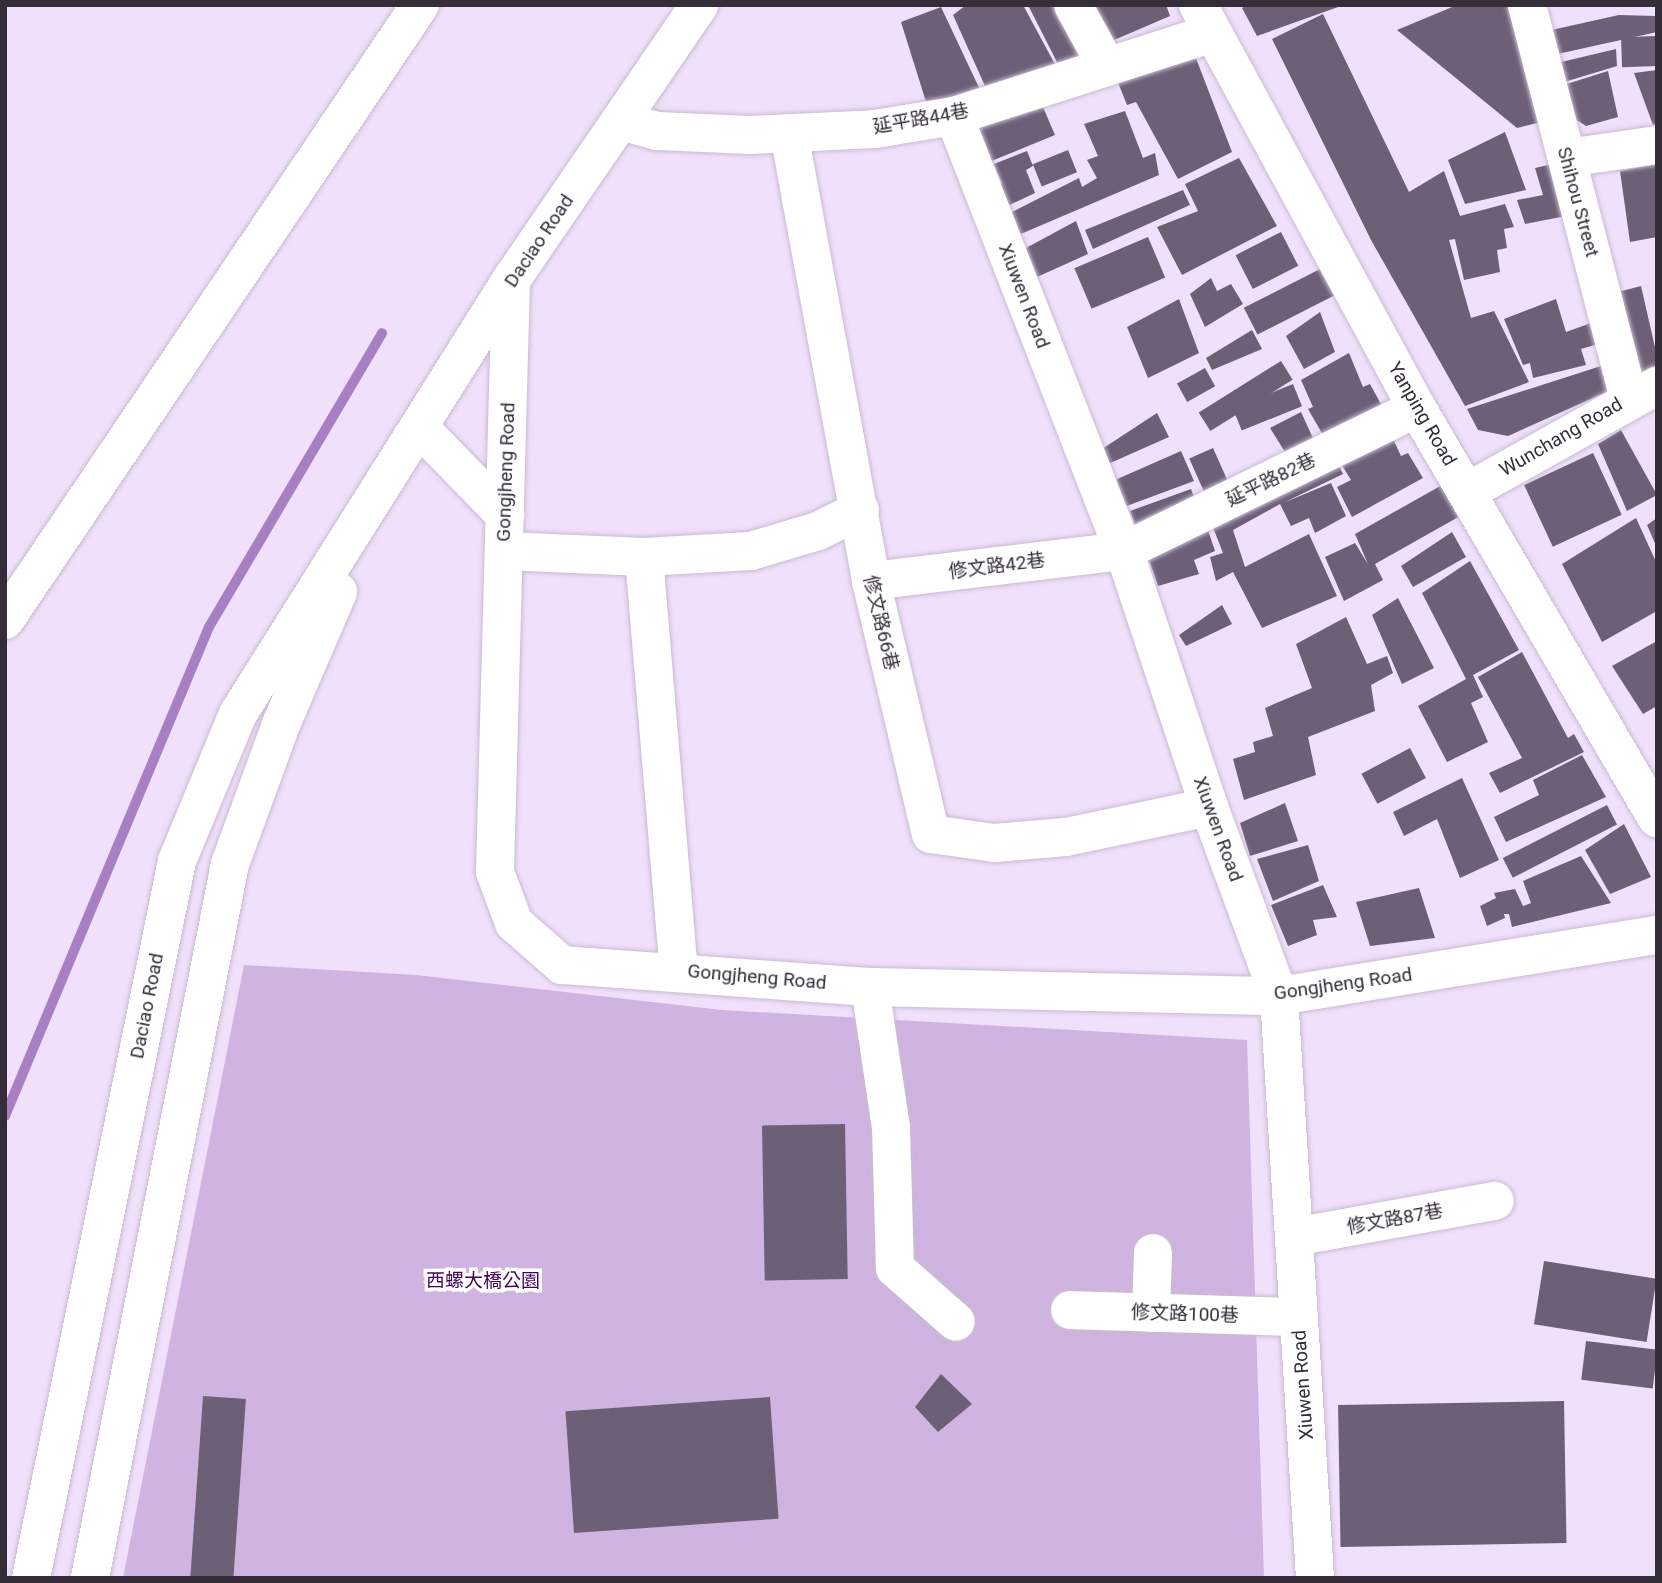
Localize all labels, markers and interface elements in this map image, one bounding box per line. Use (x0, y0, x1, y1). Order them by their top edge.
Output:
street label: 延平路44巷 (871, 99, 971, 139)
street label: Shihou Street (1552, 144, 1604, 260)
street label: Daciao Road (500, 190, 578, 292)
street label: Xiuwen Road (994, 240, 1054, 352)
street label: Yanping Road (1383, 358, 1461, 470)
street label: Wunchang Road (1496, 393, 1626, 481)
street label: Gongjheng Road (492, 402, 520, 542)
street label: 延平路82巷 (1222, 448, 1320, 512)
street label: 修文路42巷 (947, 549, 1047, 583)
street label: 修文路66巷 (859, 573, 903, 673)
street label: Xiuwen Road (1188, 773, 1248, 885)
street label: Daciao Road (126, 951, 168, 1061)
street label: Gongjheng Road (687, 960, 827, 994)
street label: Gongjheng Road (1272, 963, 1414, 1005)
street label: 修文路87巷 (1345, 1199, 1445, 1239)
park label: 西螺大橋公園 (426, 1270, 540, 1292)
street label: 修文路100巷 (1131, 1301, 1239, 1327)
street label: Xiuwen Road (1288, 1329, 1318, 1441)

